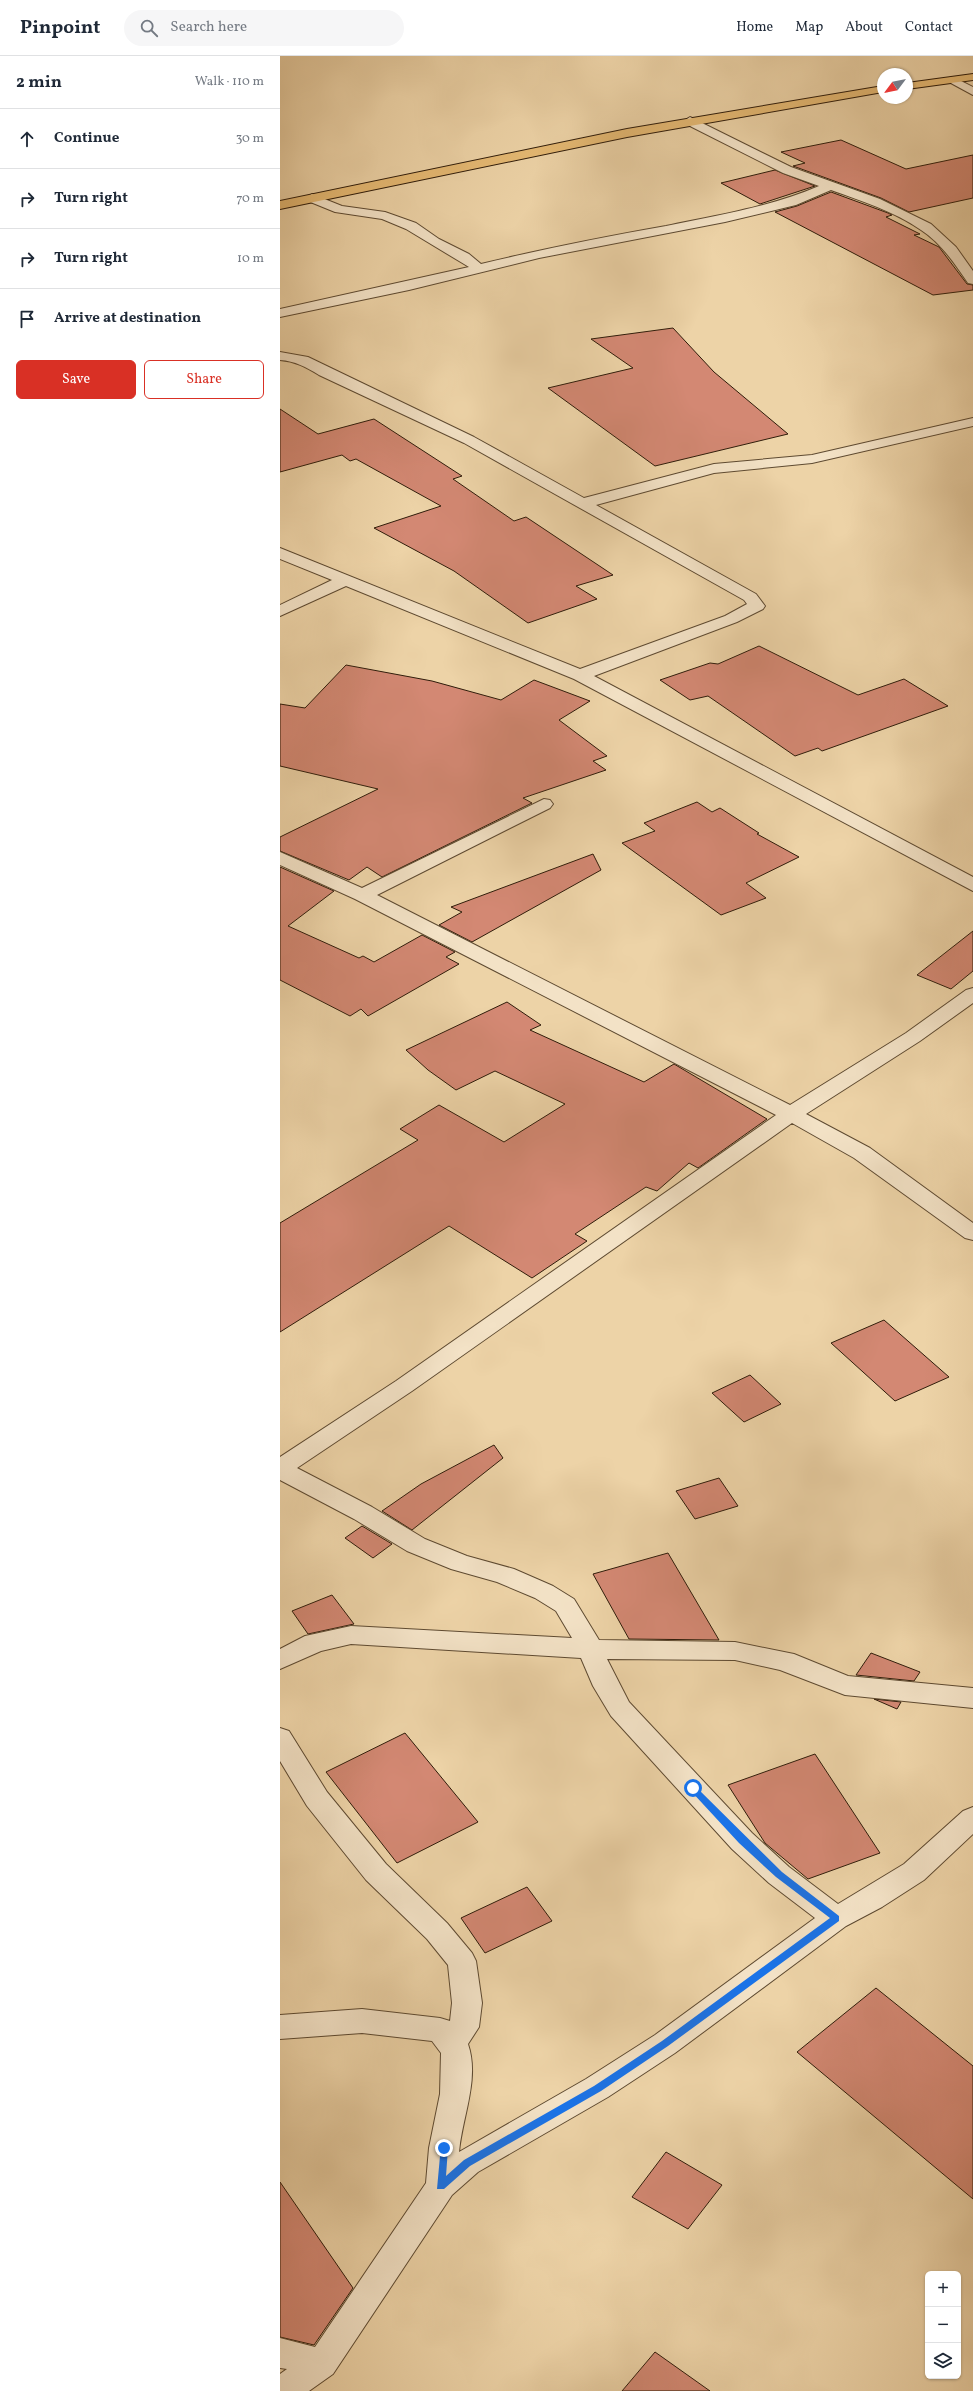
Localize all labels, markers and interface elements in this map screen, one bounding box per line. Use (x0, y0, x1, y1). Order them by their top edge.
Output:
search box (124, 10, 404, 46)
text: Pinpoint (20, 15, 100, 41)
icon: search (138, 17, 160, 39)
text: Search here (170, 17, 247, 38)
text: Home (736, 18, 773, 37)
text: Map (795, 18, 823, 37)
text: About (845, 18, 883, 37)
text: Contact (905, 18, 953, 37)
north arrow (877, 68, 913, 104)
text: 2 min (16, 71, 62, 94)
text: Walk · 110 m (195, 73, 264, 91)
icon: ahead (16, 128, 38, 150)
text: Continue (54, 128, 119, 149)
text: 30 m (236, 130, 264, 148)
icon: right (16, 188, 38, 210)
text: Turn right (54, 188, 128, 209)
text: 70 m (236, 190, 264, 208)
icon: right (16, 248, 38, 270)
text: Turn right (54, 248, 128, 269)
text: 10 m (237, 250, 264, 268)
icon: arrive (16, 308, 38, 330)
text: Arrive at destination (54, 308, 201, 329)
button: Save (16, 360, 136, 399)
button: Share (144, 360, 264, 399)
route start (684, 1779, 702, 1797)
route end (435, 2139, 453, 2157)
map controls (925, 2271, 961, 2379)
button: + (925, 2271, 961, 2307)
button: − (925, 2307, 961, 2343)
button: layers (925, 2343, 961, 2379)

